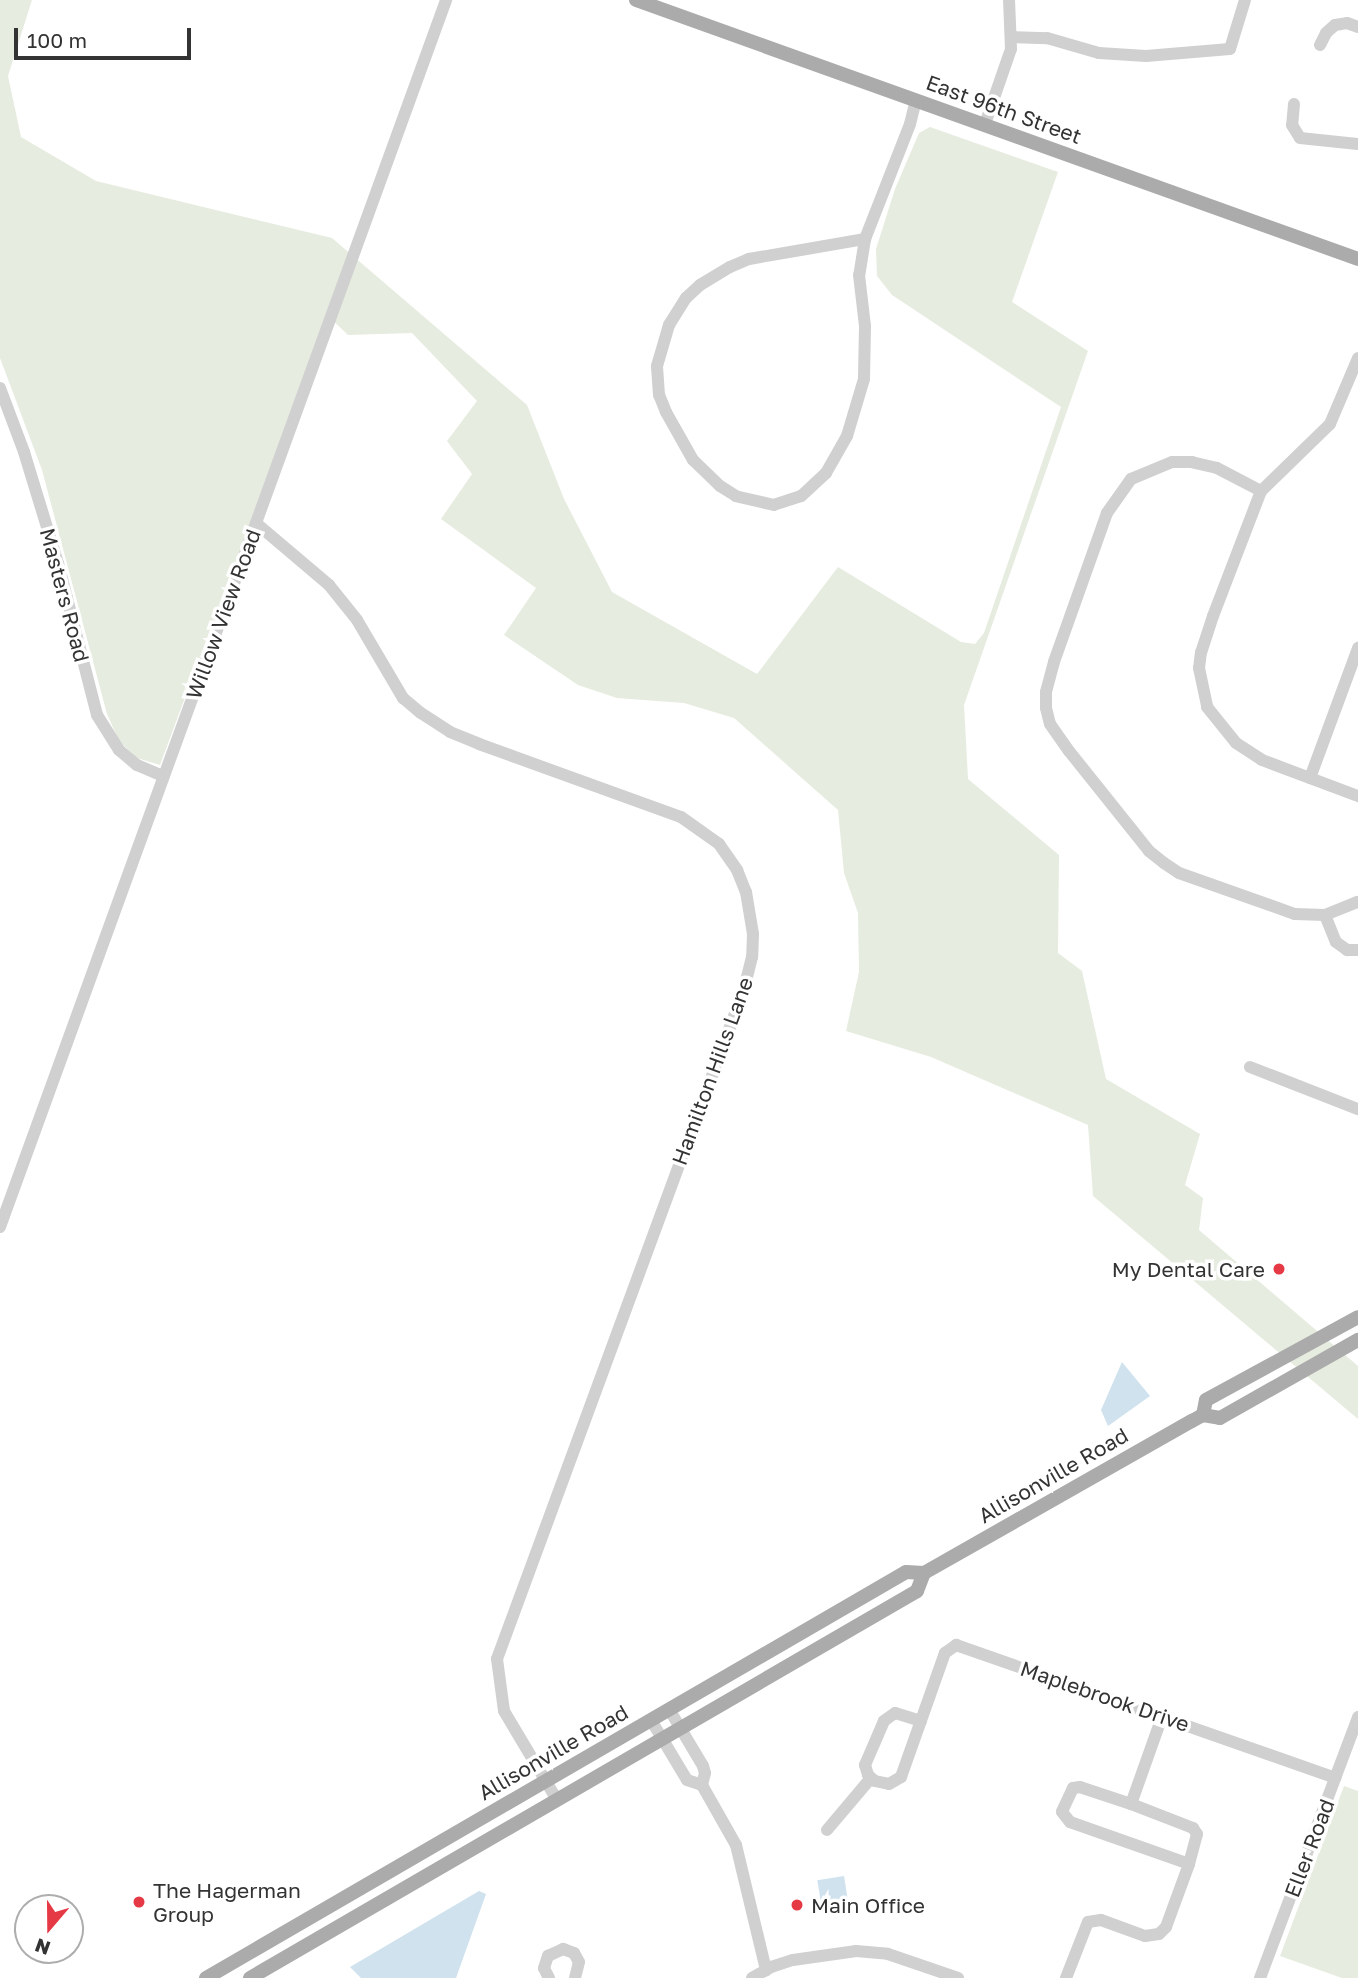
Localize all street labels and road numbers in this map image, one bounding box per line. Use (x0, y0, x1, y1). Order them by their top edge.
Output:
street label: East 96th Street (923, 69, 1085, 149)
street label: Masters Road (35, 525, 95, 665)
street label: Willow View Road (181, 526, 265, 702)
street label: Hamilton Hills Lane (666, 974, 758, 1168)
street label: Allisonville Road (974, 1422, 1132, 1528)
street label: Maplebrook Drive (1017, 1655, 1193, 1737)
street label: Allisonville Road (474, 1699, 632, 1805)
street label: Eller Road (1279, 1795, 1339, 1901)

